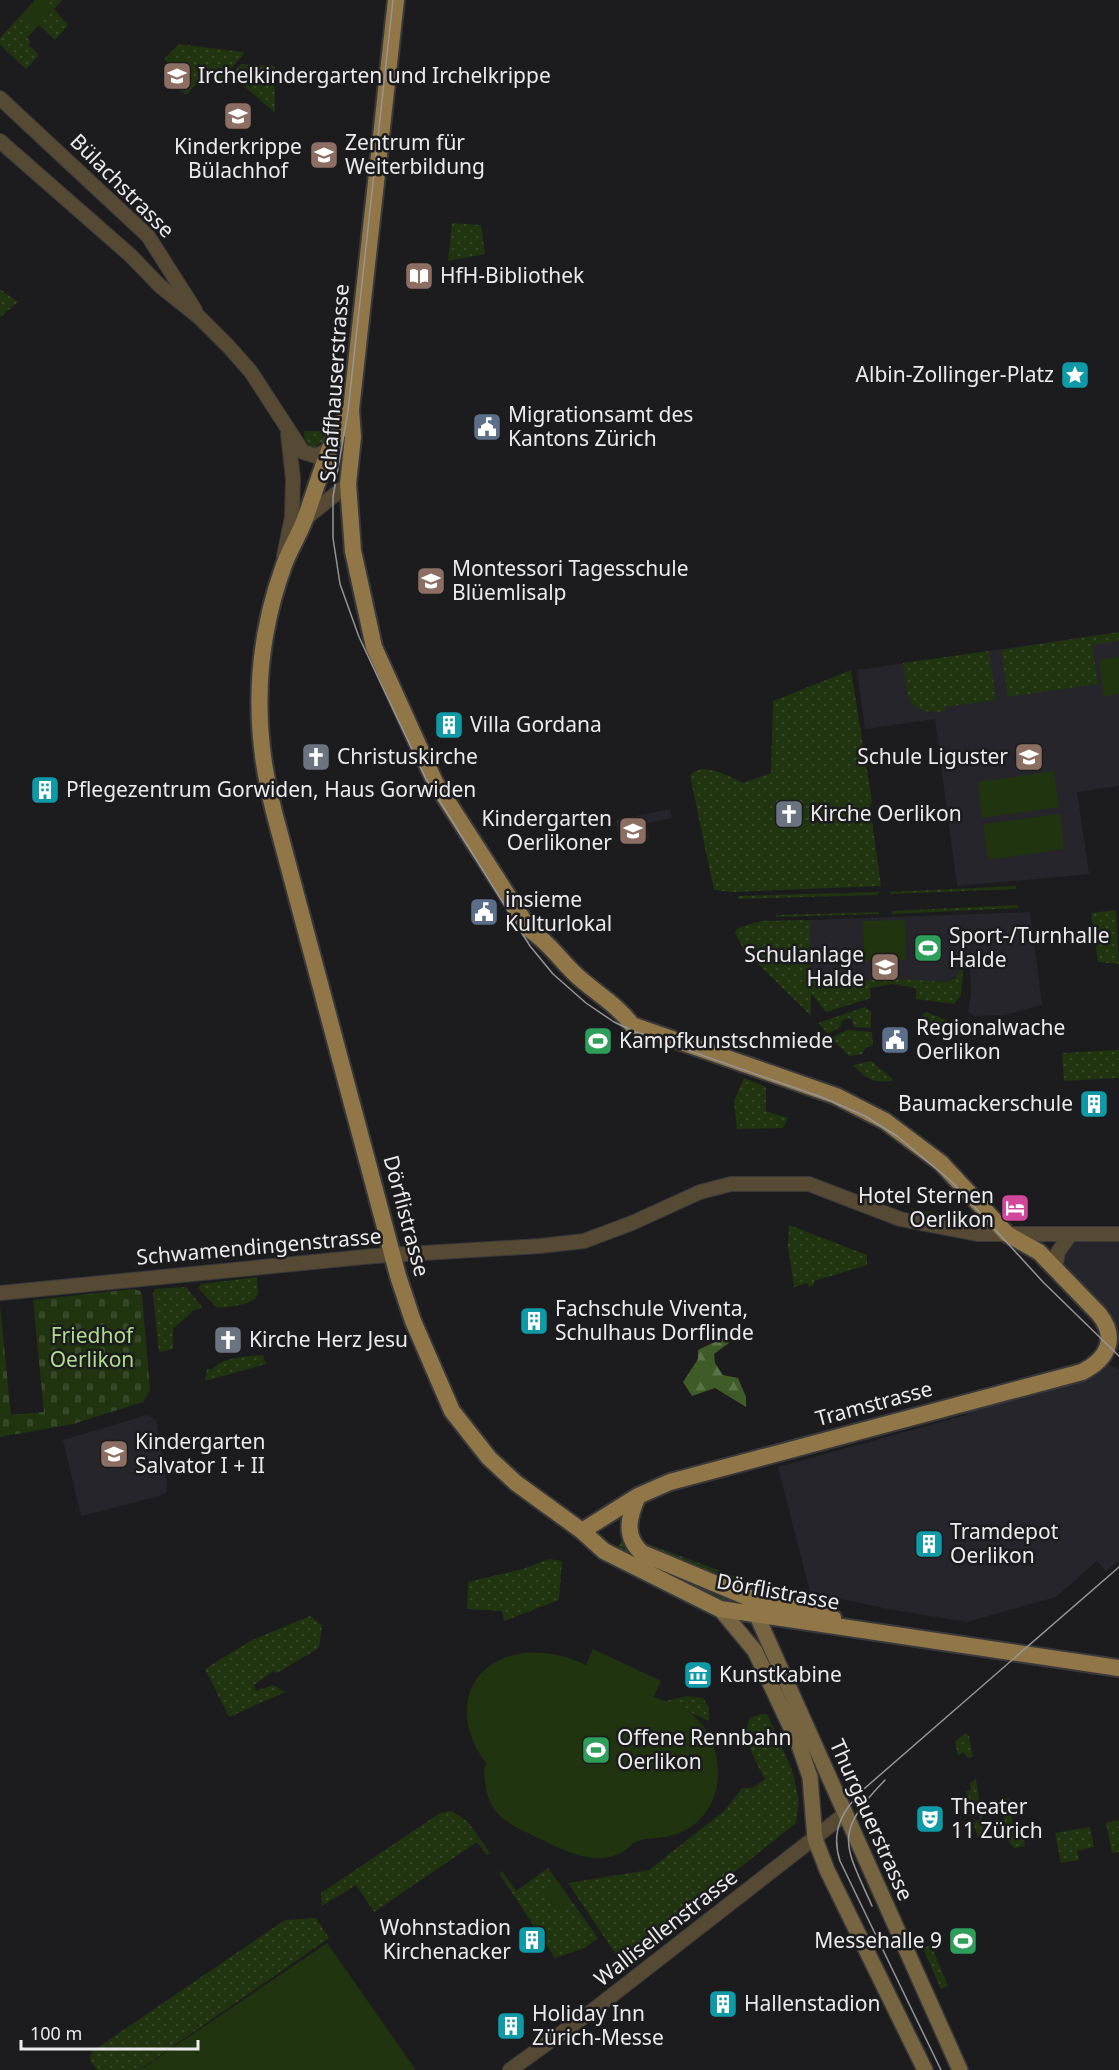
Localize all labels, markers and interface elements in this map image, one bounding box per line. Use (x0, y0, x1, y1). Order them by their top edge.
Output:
school or university icon: Irchelkindergarten und Irchelkrippe (161, 60, 193, 92)
place label: Irchelkindergarten und Irchelkrippe (198, 61, 551, 89)
school or university icon: Kinderkrippe Bülachhof (222, 100, 254, 132)
street label: Bülachstrasse (65, 127, 181, 243)
place label: Zentrum für Weiterbildung (345, 128, 485, 180)
place label: Kinderkrippe Bülachhof (174, 132, 302, 184)
school or university icon: Zentrum für Weiterbildung (308, 139, 340, 171)
library icon: HfH-Bibliothek (403, 260, 435, 292)
place label: HfH-Bibliothek (440, 261, 585, 289)
street label: Schaffhauserstrasse (313, 283, 355, 483)
place icon: Albin-Zollinger-Platz (1059, 359, 1091, 391)
place label: Albin-Zollinger-Platz (856, 360, 1054, 388)
place label: Migrationsamt des Kantons Zürich (508, 400, 693, 452)
public building icon: Migrationsamt des Kantons Zürich (471, 411, 503, 443)
place label: Montessori Tagesschule Blüemlisalp (452, 554, 688, 606)
school or university icon: Montessori Tagesschule Blüemlisalp (415, 565, 447, 597)
building icon: Villa Gordana (433, 709, 465, 741)
place label: Villa Gordana (470, 710, 602, 738)
church icon: Christuskirche (300, 741, 332, 773)
school or university icon: Schule Liguster (1013, 741, 1045, 773)
place label: Christuskirche (337, 742, 478, 770)
place label: Schule Liguster (857, 742, 1008, 770)
building icon: Pflegezentrum Gorwiden, Haus Gorwiden (29, 774, 61, 806)
place label: Pflegezentrum Gorwiden, Haus Gorwiden (66, 775, 476, 803)
church icon: Kirche Oerlikon (773, 798, 805, 830)
place label: Kirche Oerlikon (810, 799, 962, 827)
place label: Kindergarten Oerlikoner (482, 804, 612, 856)
school or university icon: Kindergarten Oerlikoner (617, 815, 649, 847)
place label: insieme Kulturlokal (505, 885, 612, 937)
public building icon: insieme Kulturlokal (468, 896, 500, 928)
place label: Sport-/Turnhalle Halde (949, 921, 1110, 973)
sports icon: Sport-/Turnhalle Halde (912, 932, 944, 964)
place label: Schulanlage Halde (744, 940, 864, 992)
school or university icon: Schulanlage Halde (869, 951, 901, 983)
place label: Regionalwache Oerlikon (916, 1013, 1065, 1065)
public building icon: Regionalwache Oerlikon (879, 1024, 911, 1056)
sports icon: Kampfkunstschmiede (582, 1025, 614, 1057)
place label: Kampfkunstschmiede (619, 1026, 833, 1054)
building icon: Baumackerschule (1078, 1088, 1110, 1120)
place label: Baumackerschule (898, 1089, 1073, 1117)
street label: Dörflistrasse (377, 1152, 437, 1279)
place label: Hotel Sternen Oerlikon (858, 1181, 994, 1233)
hotel icon: Hotel Sternen Oerlikon (999, 1192, 1031, 1224)
street label: Schwamendingenstrasse (135, 1221, 383, 1271)
place label: Fachschule Viventa, Schulhaus Dorflinde (555, 1294, 754, 1346)
building icon: Fachschule Viventa, Schulhaus Dorflinde (518, 1305, 550, 1337)
park label: Friedhof Oerlikon (50, 1321, 135, 1373)
church icon: Kirche Herz Jesu (212, 1324, 244, 1356)
place label: Kirche Herz Jesu (249, 1325, 408, 1353)
street label: Tramstrasse (812, 1374, 935, 1432)
place label: Kindergarten Salvator I + II (135, 1427, 265, 1479)
school or university icon: Kindergarten Salvator I + II (98, 1438, 130, 1470)
place label: Tramdepot Oerlikon (950, 1517, 1059, 1569)
building icon: Tramdepot Oerlikon (913, 1528, 945, 1560)
street label: Dörflistrasse (714, 1566, 842, 1616)
museum icon: Kunstkabine (682, 1659, 714, 1691)
place label: Kunstkabine (719, 1660, 842, 1688)
place label: Offene Rennbahn Oerlikon (617, 1723, 792, 1775)
sports icon: Offene Rennbahn Oerlikon (580, 1734, 612, 1766)
street label: Thurgauerstrasse (824, 1734, 920, 1905)
place label: Theater 11 Zürich (951, 1792, 1043, 1844)
theatre icon: Theater 11 Zürich (914, 1803, 946, 1835)
street label: Wallisellenstrasse (588, 1863, 743, 1992)
place label: Wohnstadion Kirchenacker (380, 1913, 511, 1965)
building icon: Wohnstadion Kirchenacker (516, 1924, 548, 1956)
sports icon: Messehalle 9 (947, 1925, 979, 1957)
place label: Messehalle 9 (814, 1926, 942, 1954)
building icon: Hallenstadion (707, 1988, 739, 2020)
place label: Hallenstadion (744, 1989, 880, 2017)
place label: Holiday Inn Zürich-Messe (532, 1999, 664, 2051)
building icon: Holiday Inn Zürich-Messe (495, 2010, 527, 2042)
scale bar (21, 2013, 198, 2051)
text: 100 m (30, 2021, 82, 2045)

